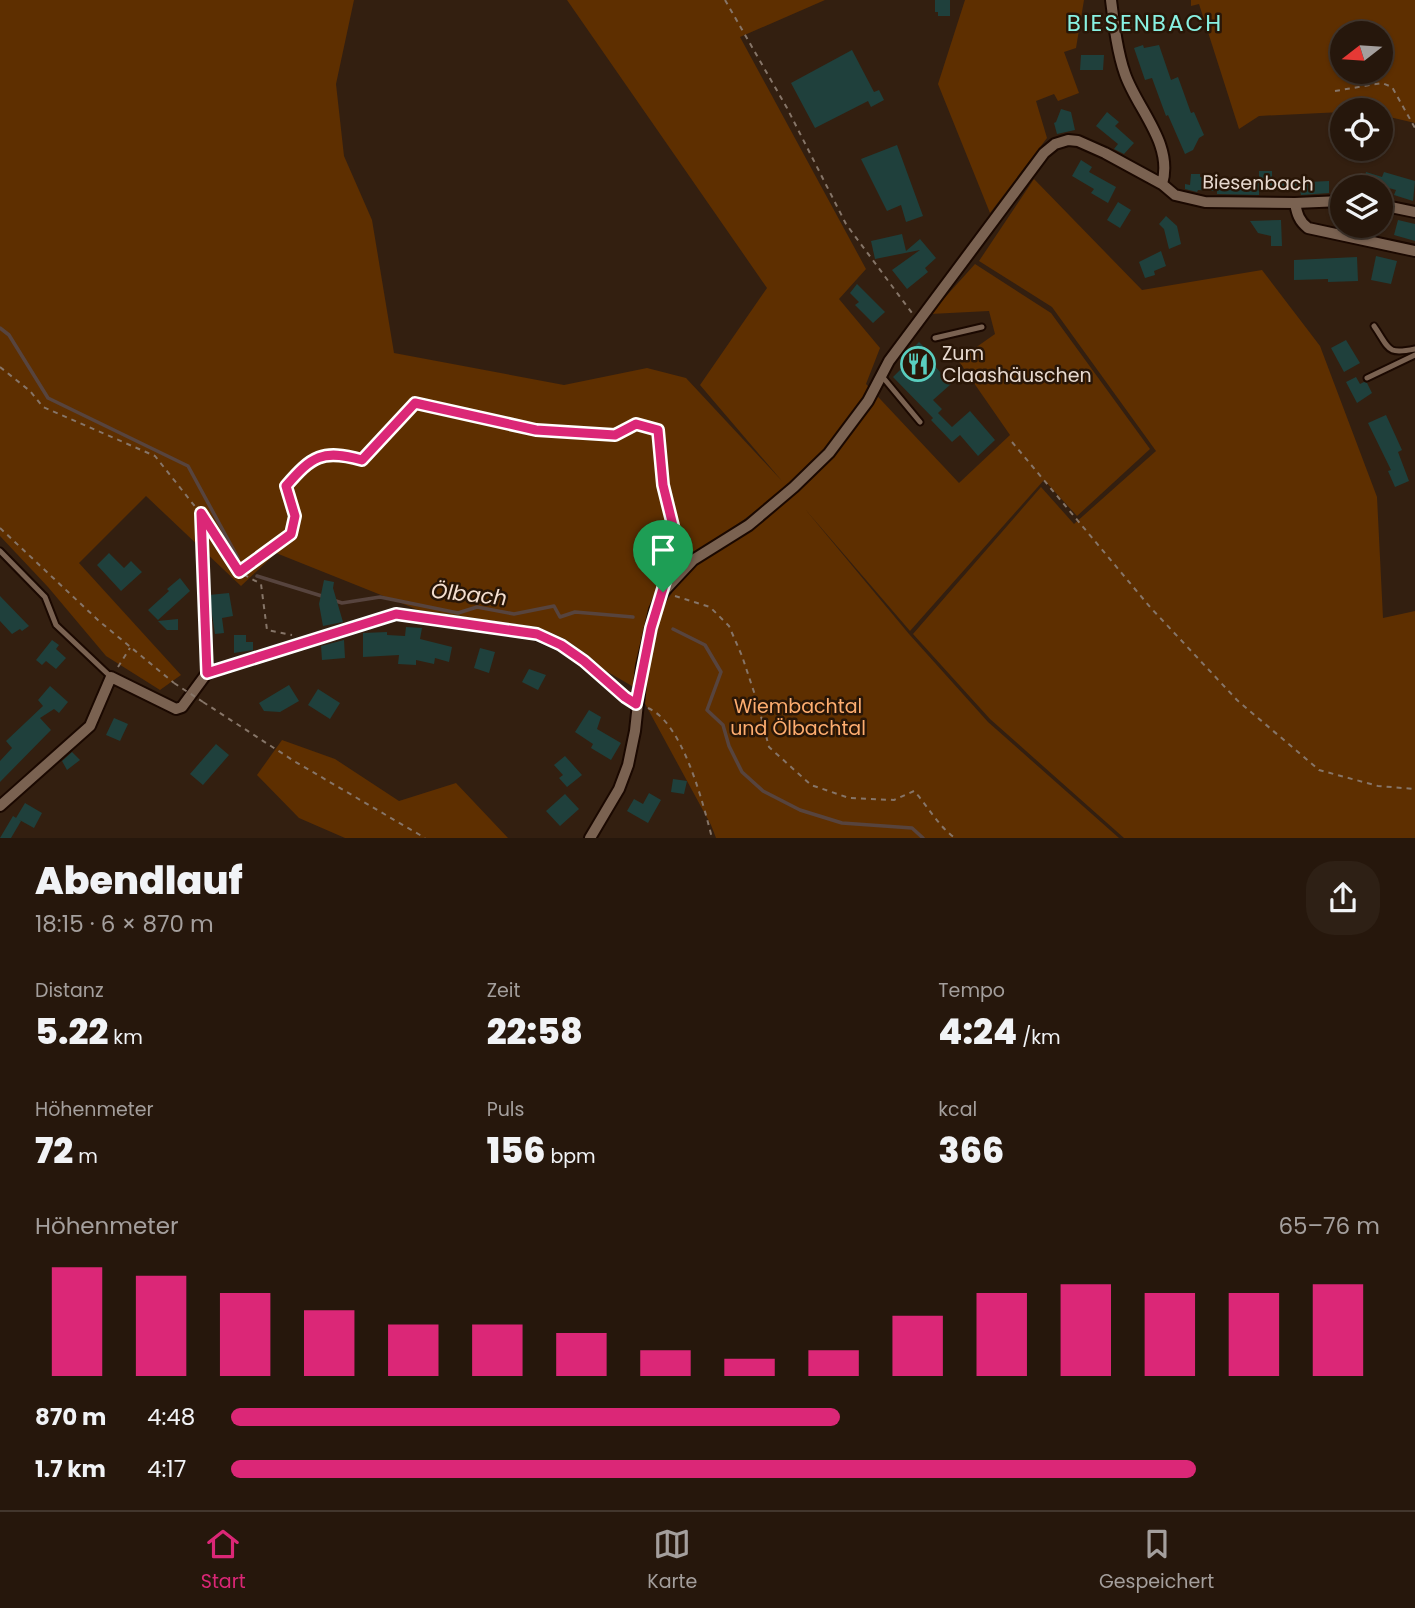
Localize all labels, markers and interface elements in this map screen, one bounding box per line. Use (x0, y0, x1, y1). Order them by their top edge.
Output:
district label: BIESENBACH (1067, 7, 1223, 39)
north arrow (1330, 21, 1393, 84)
map controls (1330, 21, 1393, 238)
button: locate (1330, 98, 1393, 161)
street label: Biesenbach (1202, 169, 1314, 197)
button: layers (1330, 175, 1393, 238)
place label: Zum Claashäuschen (942, 340, 1092, 389)
restaurant icon: Zum Claashäuschen (899, 345, 937, 383)
pin (633, 520, 693, 592)
icon: arrive (644, 531, 682, 569)
water label: Ölbach (430, 576, 508, 612)
park label: Wiembachtal und Ölbachtal (730, 693, 866, 742)
text: Abendlauf (35, 854, 243, 907)
button: share (1306, 861, 1380, 935)
text: 18:15 · 6 × 870 m (35, 908, 214, 940)
text: Distanz (35, 977, 104, 1004)
text: Zeit (487, 977, 520, 1004)
text: Tempo (938, 977, 1005, 1004)
text: 5.22 (35, 1007, 108, 1056)
text: 22:58 (487, 1007, 583, 1056)
text: 4:24 (938, 1007, 1017, 1056)
text: km (108, 1024, 143, 1051)
text: /km (1017, 1024, 1061, 1051)
text: Höhenmeter (35, 1096, 154, 1123)
text: Puls (487, 1096, 524, 1123)
text: kcal (938, 1096, 977, 1123)
text: 72 (35, 1126, 73, 1175)
text: 156 (487, 1126, 545, 1175)
text: 366 (938, 1126, 1004, 1175)
text: m (73, 1143, 98, 1170)
text: bpm (545, 1143, 596, 1170)
text: Höhenmeter (35, 1210, 179, 1242)
text: 65–76 m (1278, 1210, 1380, 1242)
text: 870 m (35, 1401, 106, 1433)
text: 4:48 (147, 1401, 195, 1433)
text: 1.7 km (35, 1453, 106, 1485)
text: 4:17 (147, 1453, 186, 1485)
tab: Start (201, 1525, 246, 1596)
tab: Karte (647, 1525, 697, 1596)
tab: Gespeichert (1099, 1525, 1214, 1596)

